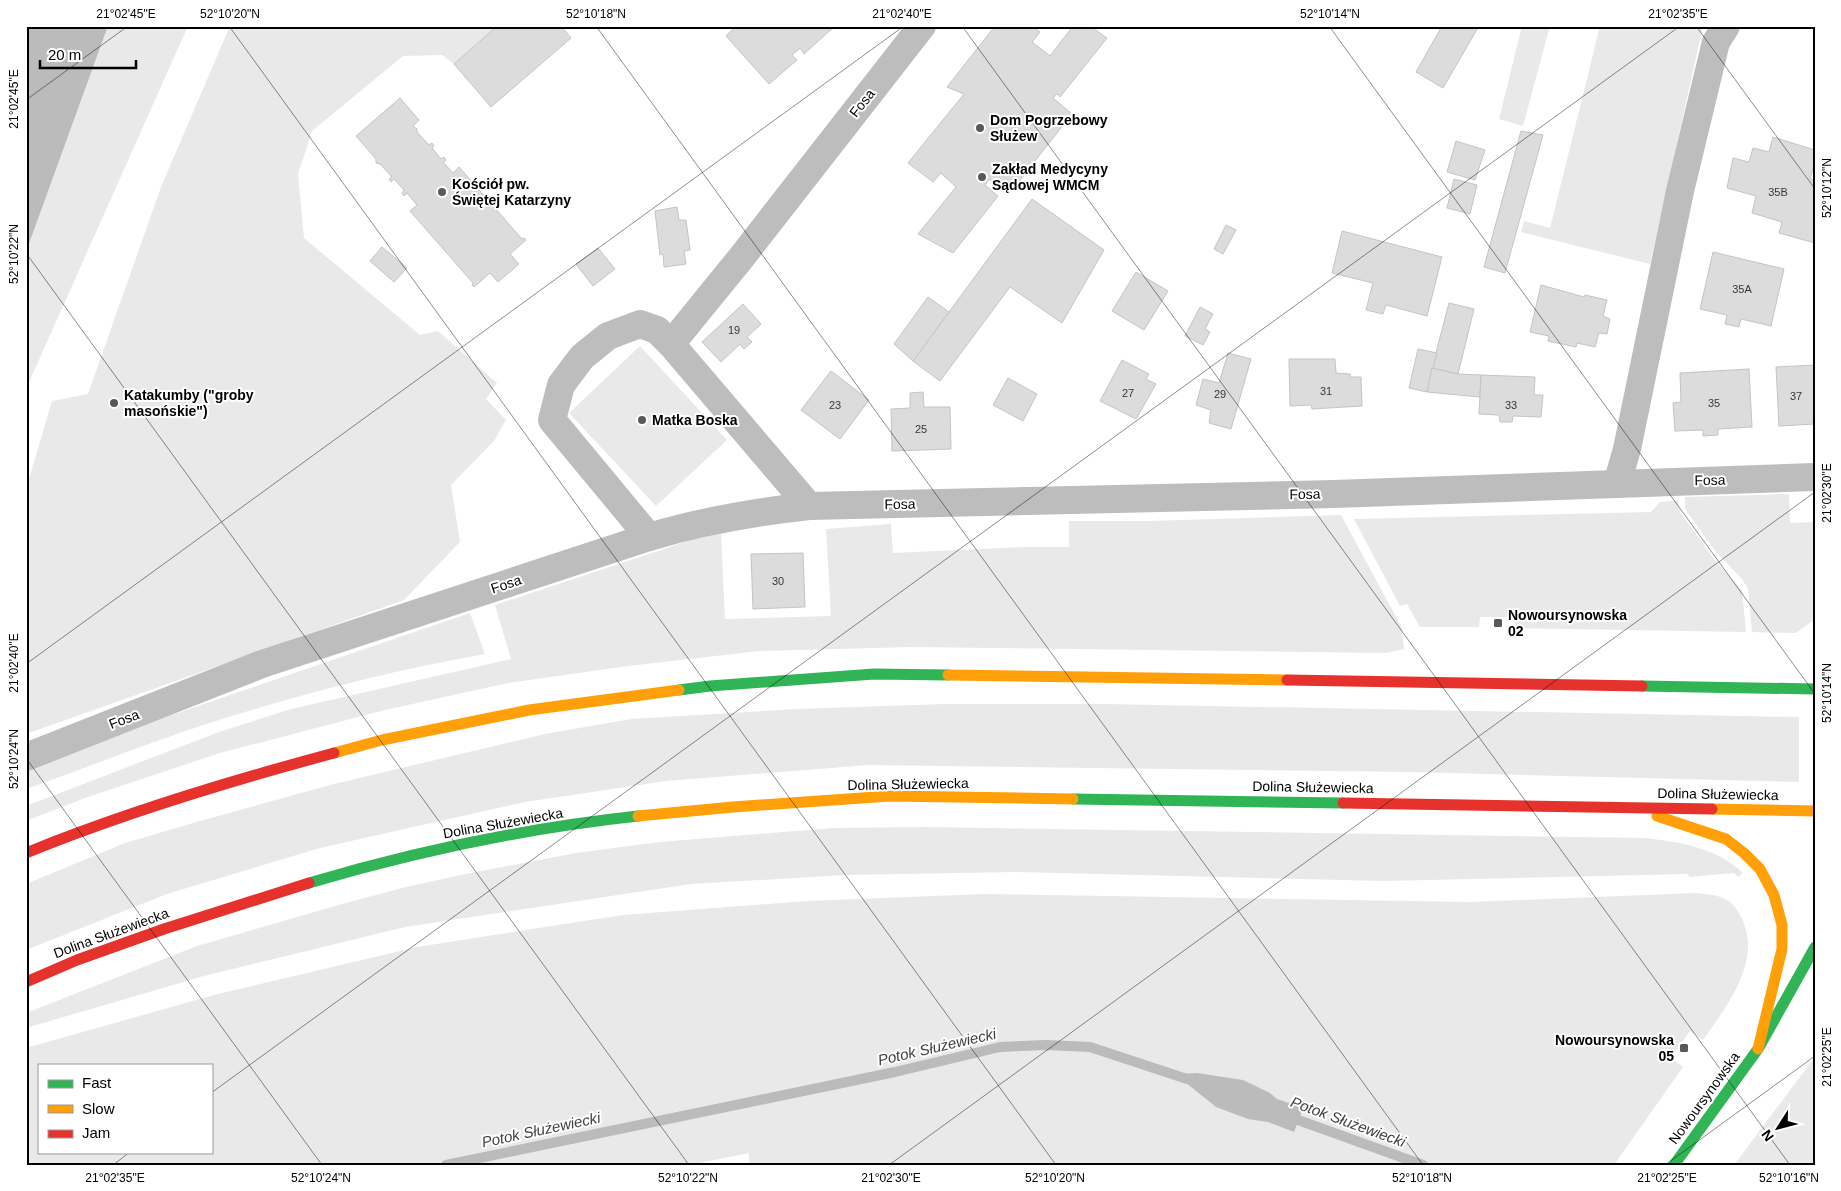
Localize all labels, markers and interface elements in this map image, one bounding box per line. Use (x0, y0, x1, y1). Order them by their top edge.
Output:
text: 21°02'45"E (96, 7, 156, 21)
text: 52°10'20"N (200, 7, 260, 21)
text: 52°10'18"N (566, 7, 626, 21)
text: 21°02'40"E (872, 7, 932, 21)
text: 52°10'14"N (1300, 7, 1360, 21)
text: 21°02'35"E (1648, 7, 1708, 21)
scale bar (40, 38, 136, 70)
text: 20 m (48, 46, 81, 63)
text: 21°02'45"E (7, 69, 21, 129)
street label: Fosa (846, 86, 878, 120)
place label: Dom Pogrzebowy Służew (990, 112, 1108, 144)
marker: Dom Pogrzebowy Służew (974, 122, 986, 134)
text: 52°10'12"N (1820, 158, 1834, 218)
place label: Zakład Medycyny Sądowej WMCM (992, 161, 1108, 193)
marker: Zakład Medycyny Sądowej WMCM (976, 171, 988, 183)
place label: Kościół pw. Świętej Katarzyny (452, 176, 571, 208)
marker: Kościół pw. Świętej Katarzyny (436, 186, 448, 198)
house number: 35B (1768, 186, 1788, 198)
text: 52°10'22"N (7, 224, 21, 284)
house number: 35A (1732, 283, 1752, 295)
house number: 19 (728, 324, 740, 336)
house number: 31 (1320, 385, 1332, 397)
place label: Katakumby ("groby masońskie") (124, 387, 254, 419)
house number: 27 (1122, 387, 1134, 399)
house number: 29 (1214, 388, 1226, 400)
house number: 37 (1790, 390, 1802, 402)
marker: Katakumby ("groby masońskie") (108, 397, 120, 409)
house number: 35 (1708, 397, 1720, 409)
house number: 23 (829, 399, 841, 411)
house number: 33 (1505, 399, 1517, 411)
place label: Matka Boska (652, 412, 738, 428)
marker: Matka Boska (636, 414, 648, 426)
house number: 25 (915, 423, 927, 435)
text: 21°02'30"E (1820, 463, 1834, 523)
street label: Fosa (1694, 472, 1726, 488)
street label: Fosa (1289, 486, 1321, 502)
street label: Fosa (884, 496, 916, 512)
street label: Fosa (489, 572, 523, 596)
house number: 30 (772, 575, 784, 587)
place label: Nowoursynowska 02 (1508, 607, 1627, 639)
marker: Nowoursynowska 02 (1492, 617, 1504, 629)
text: 21°02'40"E (7, 633, 21, 693)
text: 52°10'14"N (1820, 663, 1834, 723)
street label: Fosa (107, 706, 142, 732)
text: 52°10'24"N (7, 729, 21, 789)
street label: Dolina Służewiecka (847, 775, 969, 793)
street label: Dolina Służewiecka (1252, 778, 1374, 796)
street label: Dolina Służewiecka (1657, 785, 1779, 803)
street label: Dolina Służewiecka (442, 805, 564, 841)
street label: Dolina Służewiecka (51, 905, 171, 961)
water label: Potok Służewiecki (876, 1024, 998, 1068)
text: 21°02'25"E (1820, 1027, 1834, 1087)
place label: Nowoursynowska 05 (1555, 1032, 1674, 1064)
marker: Nowoursynowska 05 (1678, 1042, 1690, 1054)
street label: Nowoursynowska (1665, 1049, 1743, 1147)
legend (38, 1064, 212, 1154)
text: Fast (82, 1074, 112, 1091)
water label: Potok Służewiecki (1288, 1093, 1409, 1150)
text: Slow (82, 1100, 115, 1117)
north arrow (1754, 1104, 1804, 1154)
water label: Potok Służewiecki (480, 1108, 602, 1150)
text: Jam (82, 1124, 110, 1141)
text: N (1758, 1127, 1777, 1144)
text: 21°02'35"E (85, 1171, 145, 1185)
text: 52°10'24"N (291, 1171, 351, 1185)
text: 52°10'22"N (658, 1171, 718, 1185)
text: 21°02'30"E (861, 1171, 921, 1185)
text: 52°10'20"N (1025, 1171, 1085, 1185)
text: 52°10'18"N (1392, 1171, 1452, 1185)
text: 21°02'25"E (1637, 1171, 1697, 1185)
text: 52°10'16"N (1759, 1171, 1819, 1185)

